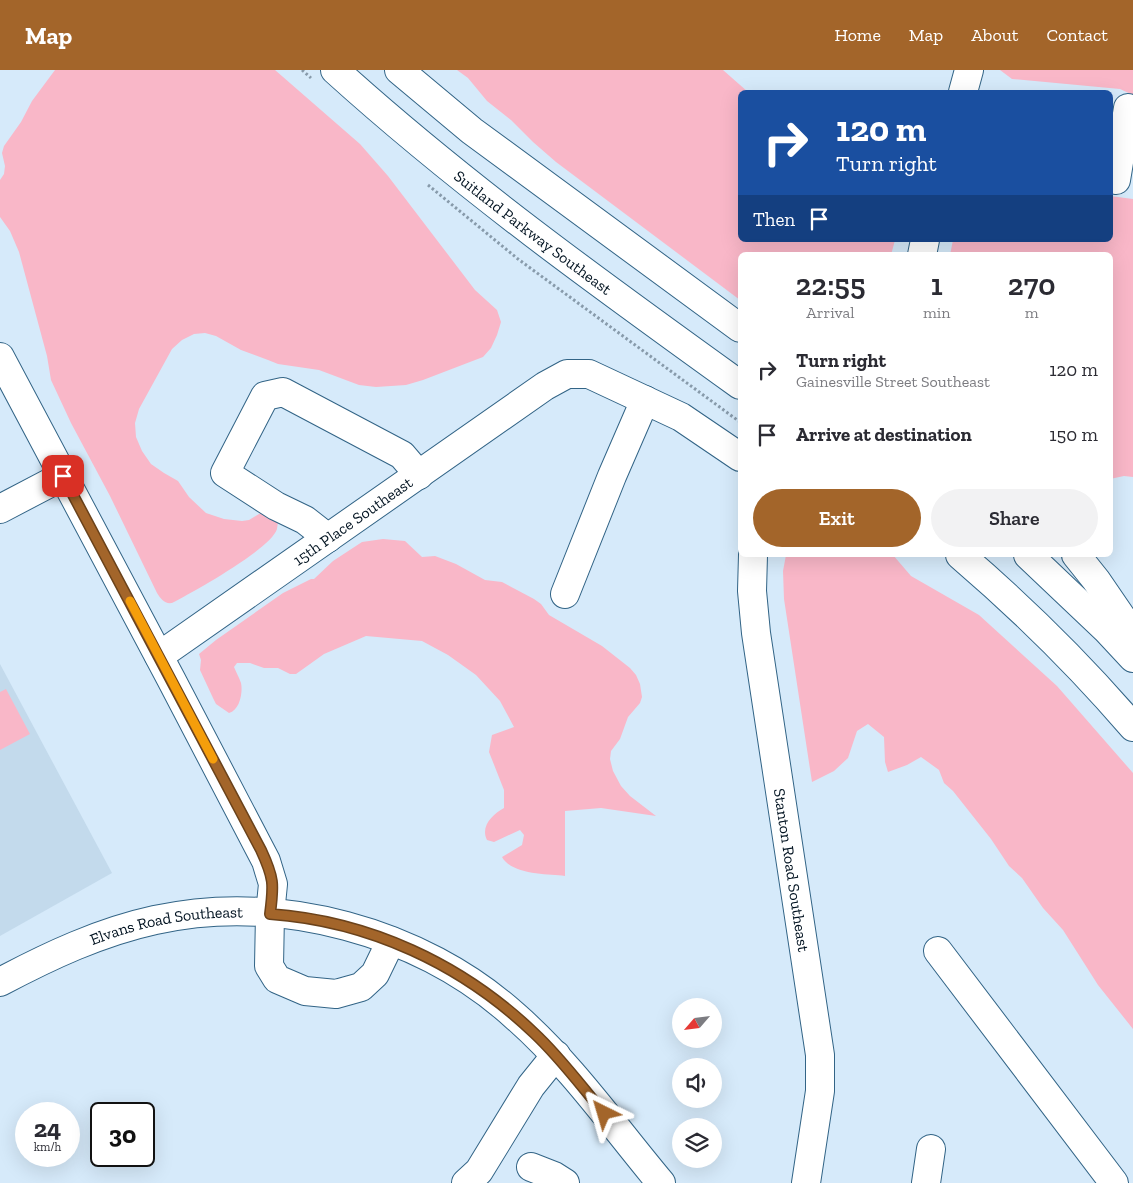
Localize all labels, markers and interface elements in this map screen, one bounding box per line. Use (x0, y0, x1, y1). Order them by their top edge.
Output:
text: Map (25, 21, 72, 50)
text: Home (834, 24, 881, 46)
text: Map (909, 24, 943, 46)
text: About (971, 24, 1018, 46)
text: Contact (1046, 24, 1108, 46)
text: 120 m (836, 108, 926, 150)
icon: right (753, 110, 818, 175)
text: Turn right (836, 150, 937, 177)
street label: Suitland Parkway Southeast (450, 166, 615, 299)
icon: arrive (805, 205, 833, 233)
text: Then (753, 208, 795, 231)
text: 22:55 (795, 267, 865, 303)
text: 1 (931, 267, 943, 303)
text: 270 (1008, 267, 1056, 303)
text: Arrival (806, 303, 855, 322)
text: min (923, 303, 950, 322)
text: m (1025, 303, 1039, 322)
text: Turn right (796, 349, 886, 372)
icon: right (753, 356, 781, 384)
text: 120 m (1049, 358, 1098, 381)
text: Gainesville Street Southeast (796, 372, 990, 391)
icon: arrive (753, 421, 781, 449)
text: Arrive at destination (796, 423, 972, 446)
text: 150 m (1049, 423, 1098, 446)
pin (42, 455, 84, 497)
icon: arrive (49, 462, 77, 490)
street label: 15th Place Southeast (289, 473, 416, 569)
button: Exit (753, 489, 921, 547)
button: Share (931, 489, 1098, 547)
street label: Stanton Road Southeast (770, 787, 813, 953)
street label: Elvans Road Southeast (87, 902, 243, 949)
north arrow (672, 998, 722, 1048)
map controls (672, 998, 722, 1168)
button: sound (672, 1058, 722, 1108)
position arrow (577, 1086, 629, 1138)
speed limit sign: 30 (90, 1102, 155, 1167)
text: 24 (34, 1113, 61, 1143)
button: layers (672, 1118, 722, 1168)
text: km/h (34, 1140, 61, 1154)

